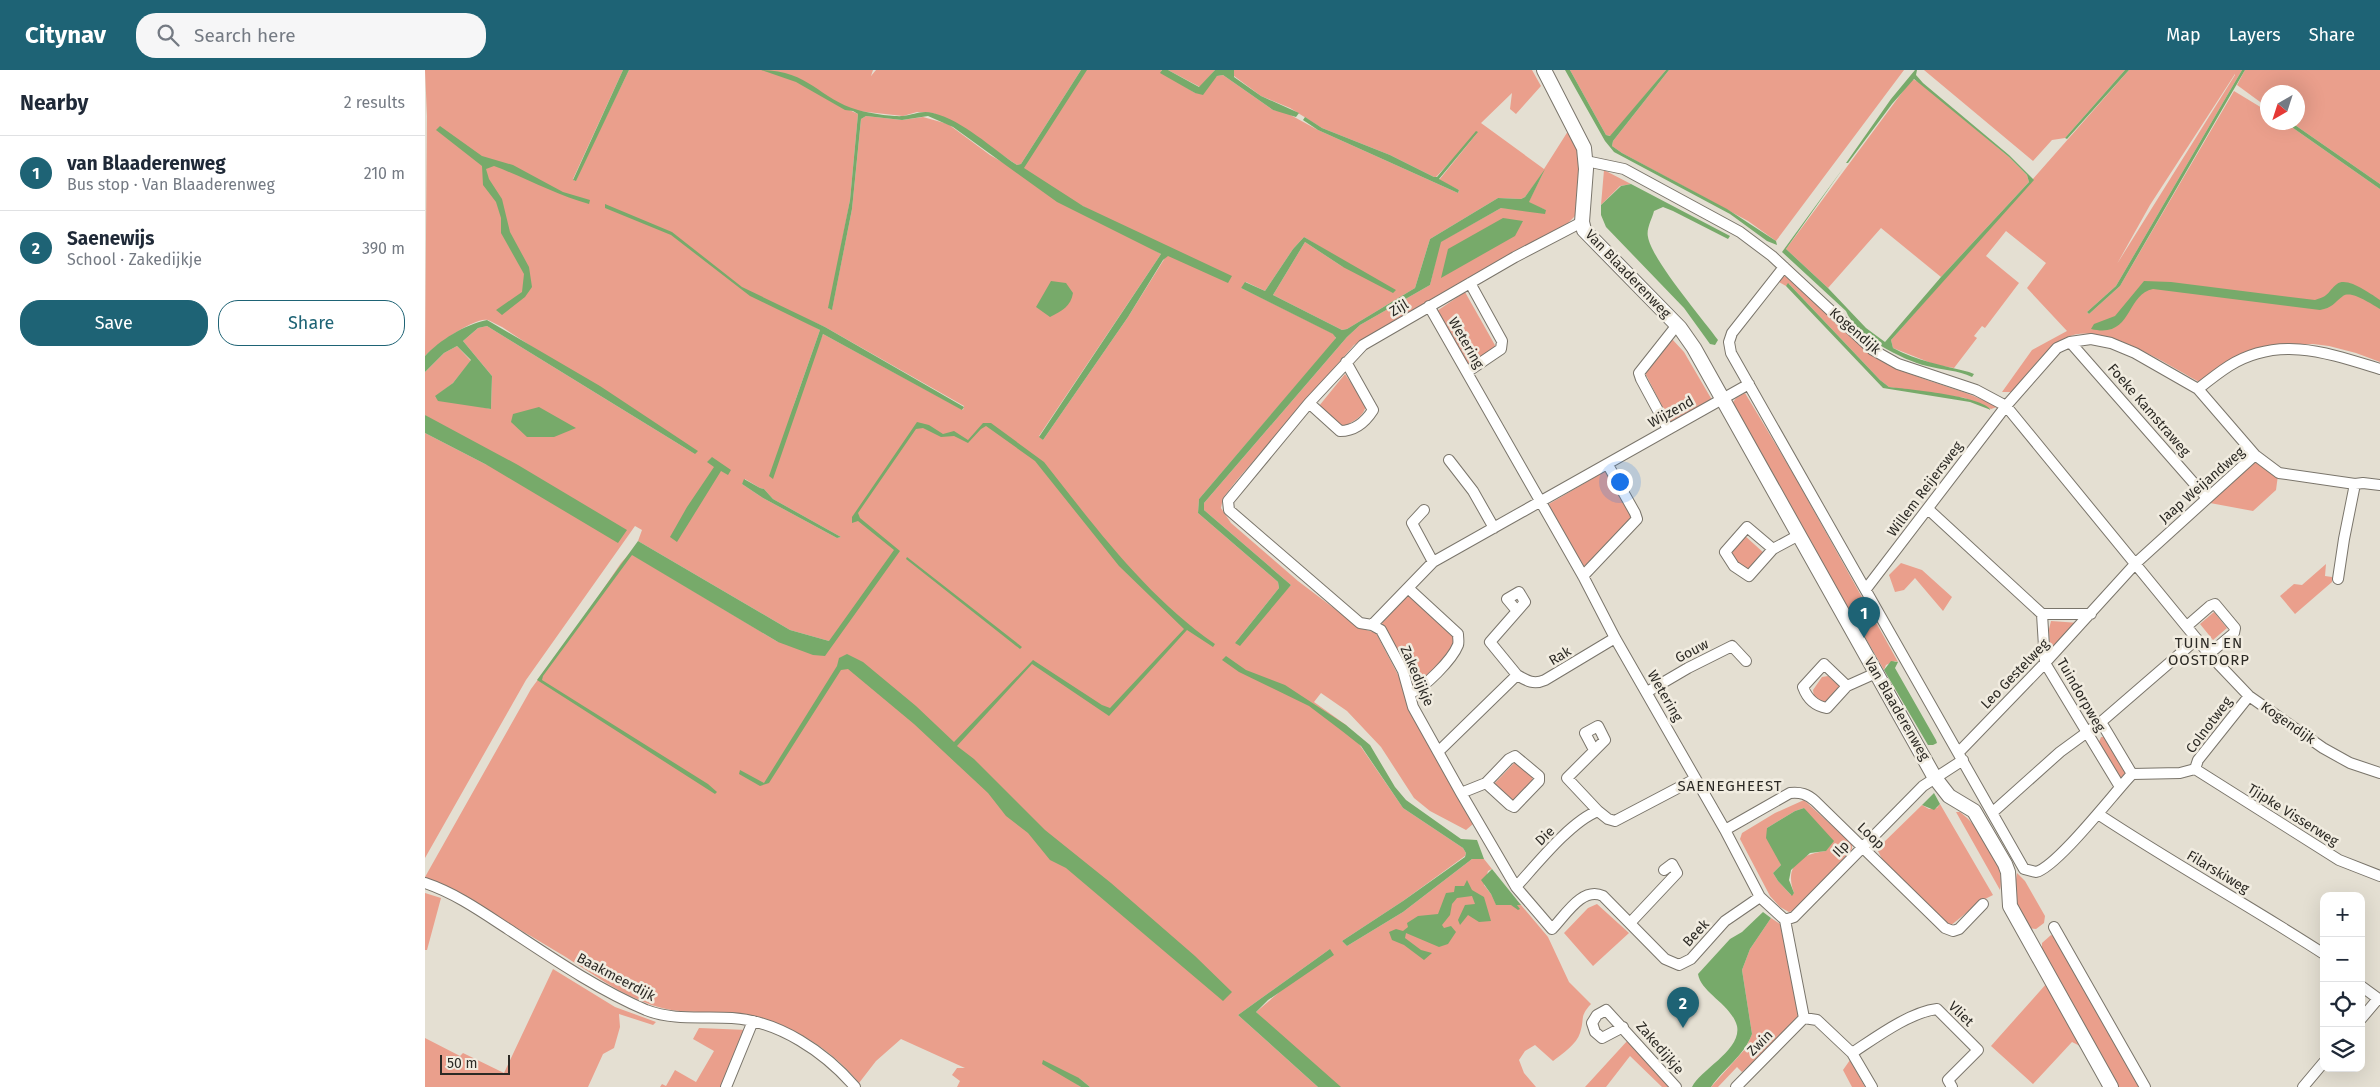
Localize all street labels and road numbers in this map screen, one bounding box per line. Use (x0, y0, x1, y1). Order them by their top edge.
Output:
street label: Van Blaaderenweg (1582, 226, 1675, 322)
street label: Zijl (1386, 296, 1412, 320)
street label: Kogendijk (1826, 304, 1885, 358)
street label: Wetering (1445, 314, 1488, 372)
street label: Foeke Kamstraweg (2104, 360, 2194, 460)
street label: Wijzend (1645, 393, 1697, 431)
street label: Willem Reijersweg (1884, 437, 1967, 540)
street label: Jaap Weijandweg (2156, 443, 2249, 527)
street label: Gouw (1672, 635, 1712, 667)
street label: Leo Gestelweg (1977, 635, 2053, 713)
street label: Rak (1546, 642, 1575, 669)
street label: Zakedijkje (1397, 643, 1437, 709)
street label: Van Blaaderenweg (1861, 654, 1934, 764)
street label: Tuindorpweg (2053, 655, 2109, 735)
street label: Wetering (1644, 667, 1687, 725)
street label: Colnotweg (2182, 693, 2236, 757)
street label: Kogendijk (2258, 698, 2319, 748)
street label: Tjipke Visserweg (2244, 780, 2342, 850)
street label: Loop (1854, 819, 1888, 853)
street label: Die (1532, 823, 1558, 849)
street label: Ilp (1829, 837, 1853, 861)
street label: Filarskiweg (2184, 847, 2253, 898)
street label: Beek (1679, 915, 1713, 950)
street label: Baakmeerdijk (574, 949, 659, 1005)
street label: Vliet (1945, 998, 1978, 1031)
street label: Zakedijkje (1632, 1018, 1688, 1078)
street label: Zwin (1744, 1027, 1776, 1059)

